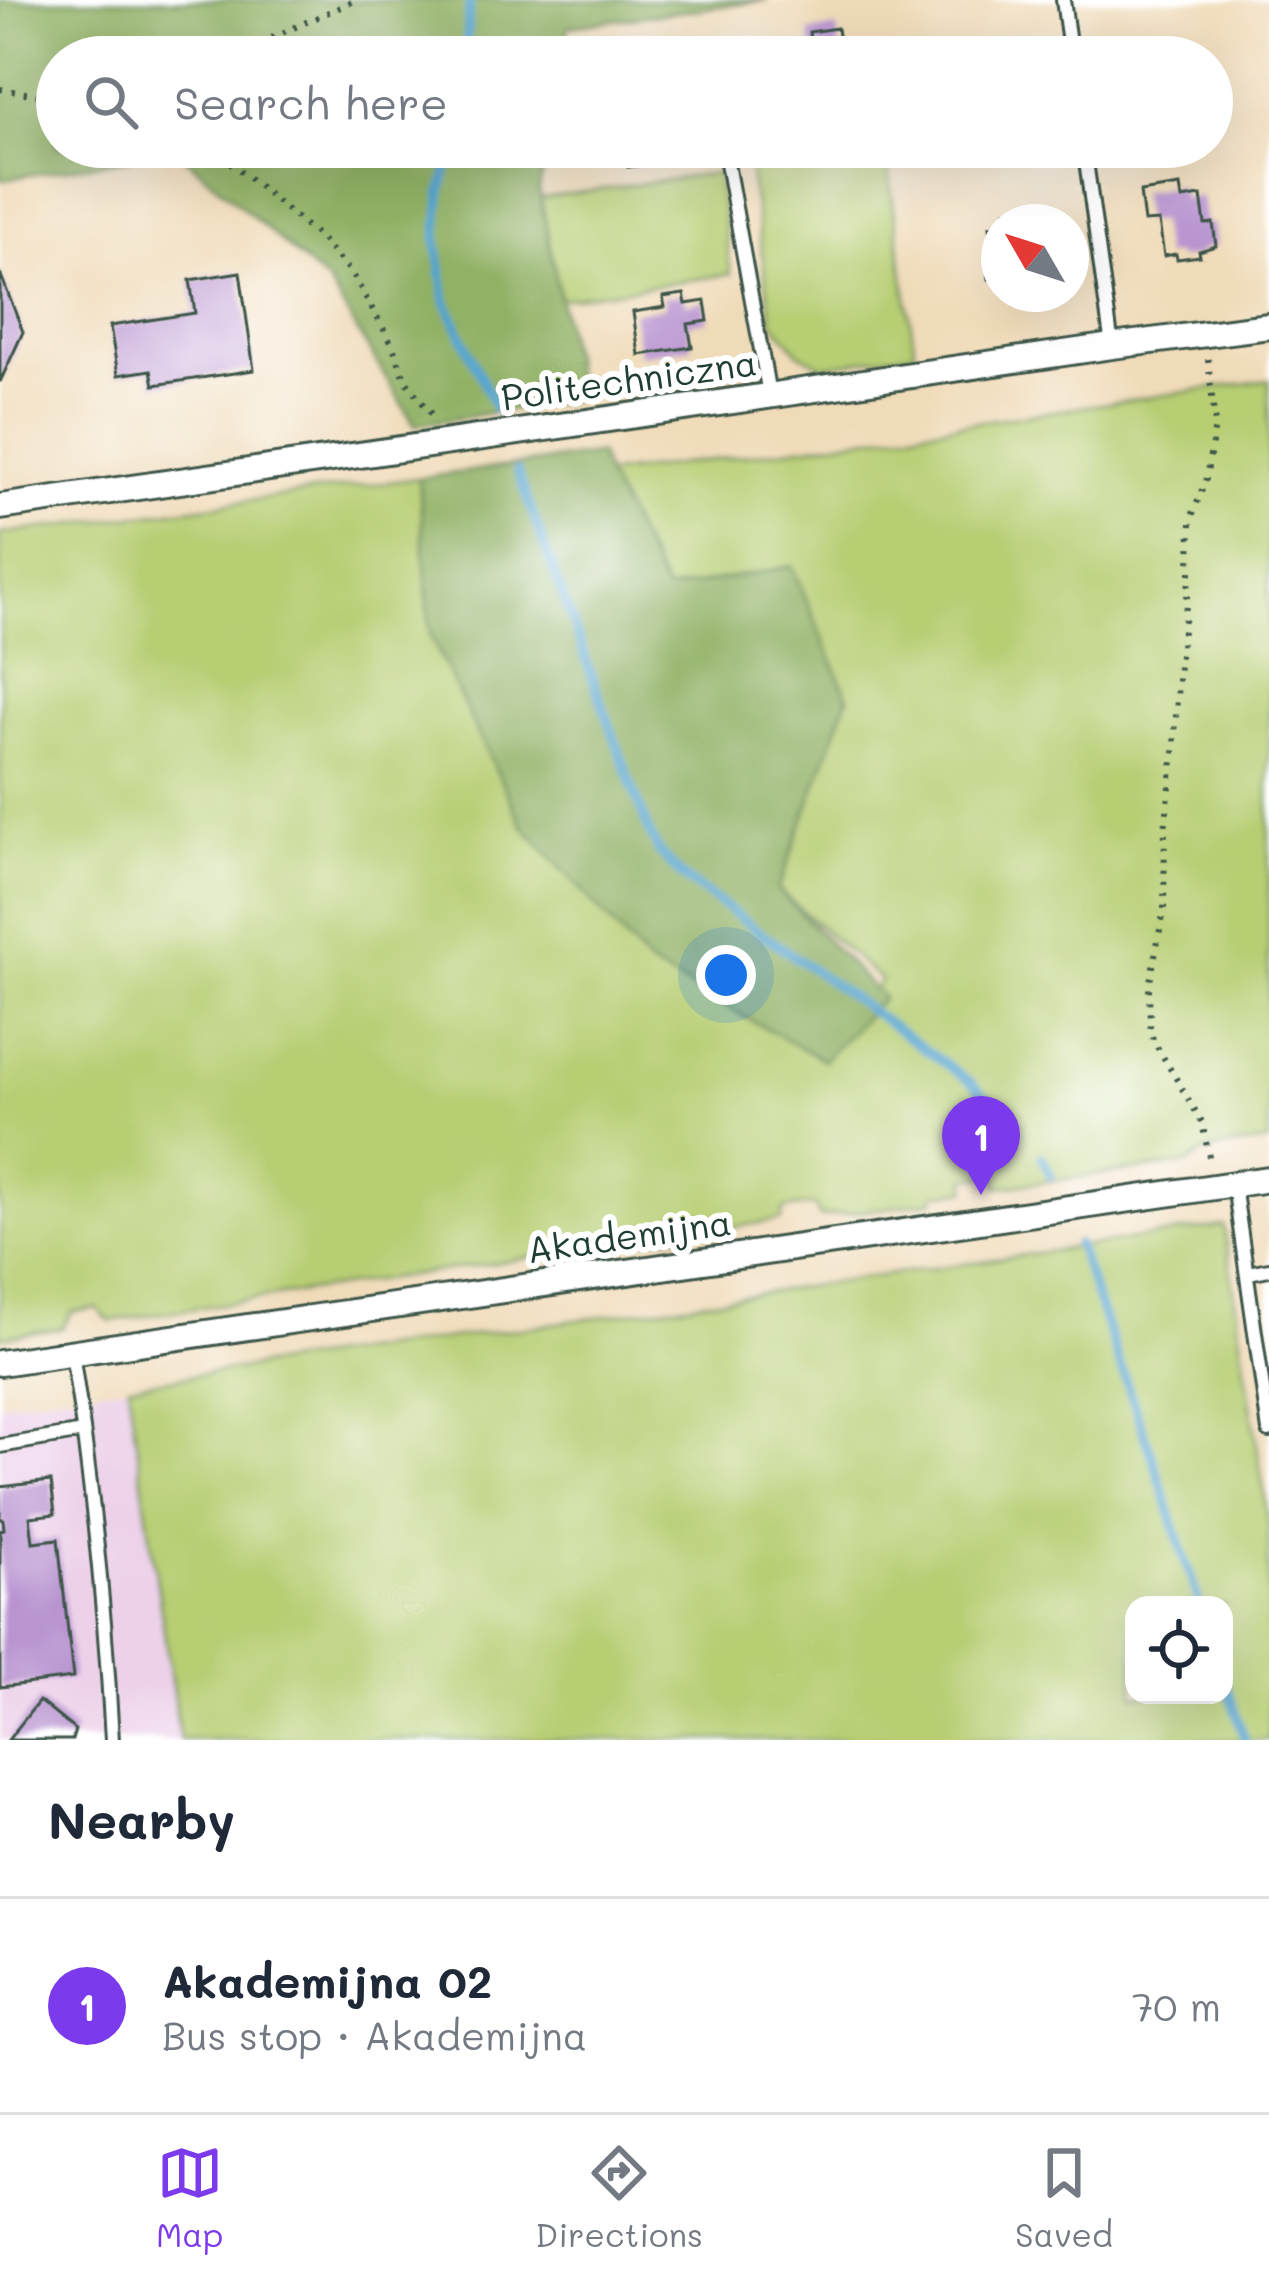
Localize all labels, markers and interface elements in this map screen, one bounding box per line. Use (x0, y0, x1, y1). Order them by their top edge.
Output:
search box (36, 36, 1233, 168)
icon: search (78, 69, 144, 135)
text: Search here (174, 73, 448, 131)
north arrow (981, 204, 1089, 312)
street label: Politechniczna (498, 337, 760, 420)
your location (696, 945, 756, 1005)
pin: 1 (942, 1096, 1020, 1195)
street label: Akademijna (524, 1197, 734, 1272)
map controls (1125, 1596, 1233, 1704)
button: locate (1125, 1596, 1233, 1704)
text: Nearby (48, 1785, 235, 1852)
text: Akademijna 02 (162, 1951, 492, 2009)
text: 1 (78, 1980, 96, 2031)
text: 70 m (1132, 1980, 1221, 2031)
text: Bus stop · Akademijna (162, 2009, 587, 2060)
tab: Map (156, 2140, 223, 2255)
tab: Directions (535, 2140, 703, 2255)
tab: Saved (1015, 2140, 1113, 2255)

